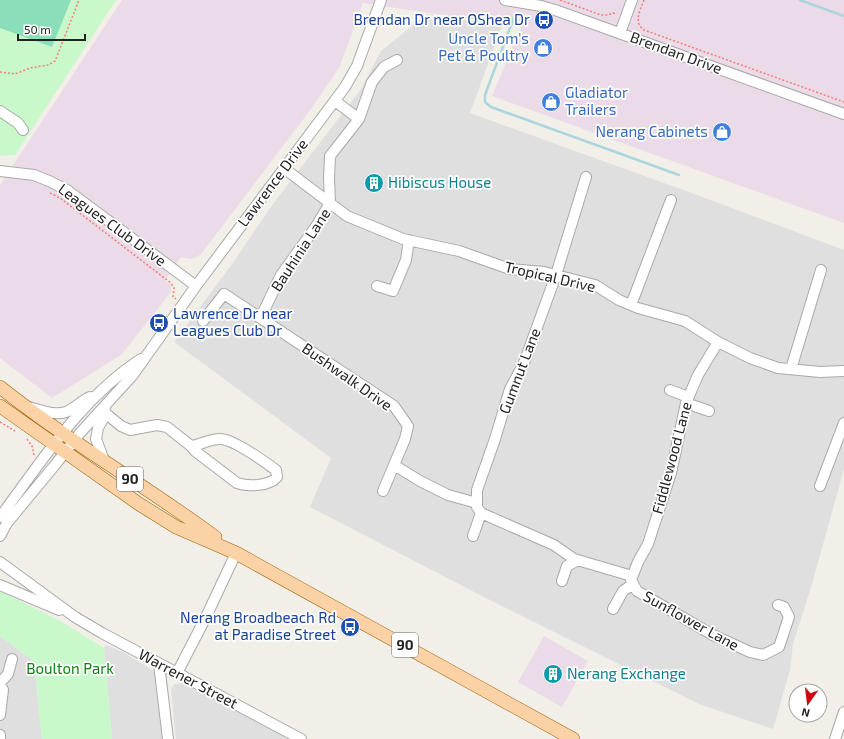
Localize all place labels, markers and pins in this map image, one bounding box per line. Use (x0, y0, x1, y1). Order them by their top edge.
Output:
bus stop icon: Brendan Dr near OShea Dr (533, 9, 555, 31)
place label: Brendan Dr near OShea Dr (353, 10, 530, 28)
place label: Uncle Tom's Pet & Poultry (438, 29, 529, 64)
shop icon: Uncle Tom's Pet & Poultry (532, 37, 554, 59)
place label: Gladiator Trailers (565, 83, 628, 118)
shop icon: Gladiator Trailers (540, 91, 562, 113)
shop icon: Nerang Cabinets (711, 121, 733, 143)
place label: Nerang Cabinets (596, 122, 708, 140)
building icon: Hibiscus House (363, 172, 385, 194)
place label: Hibiscus House (388, 173, 491, 191)
place label: Lawrence Dr near Leagues Club Dr (173, 304, 293, 339)
bus stop icon: Lawrence Dr near Leagues Club Dr (148, 312, 170, 334)
place label: Nerang Broadbeach Rd at Paradise Street (180, 608, 336, 643)
bus stop icon: Nerang Broadbeach Rd at Paradise Street (339, 616, 361, 638)
building icon: Nerang Exchange (542, 663, 564, 685)
place label: Nerang Exchange (567, 664, 686, 682)

